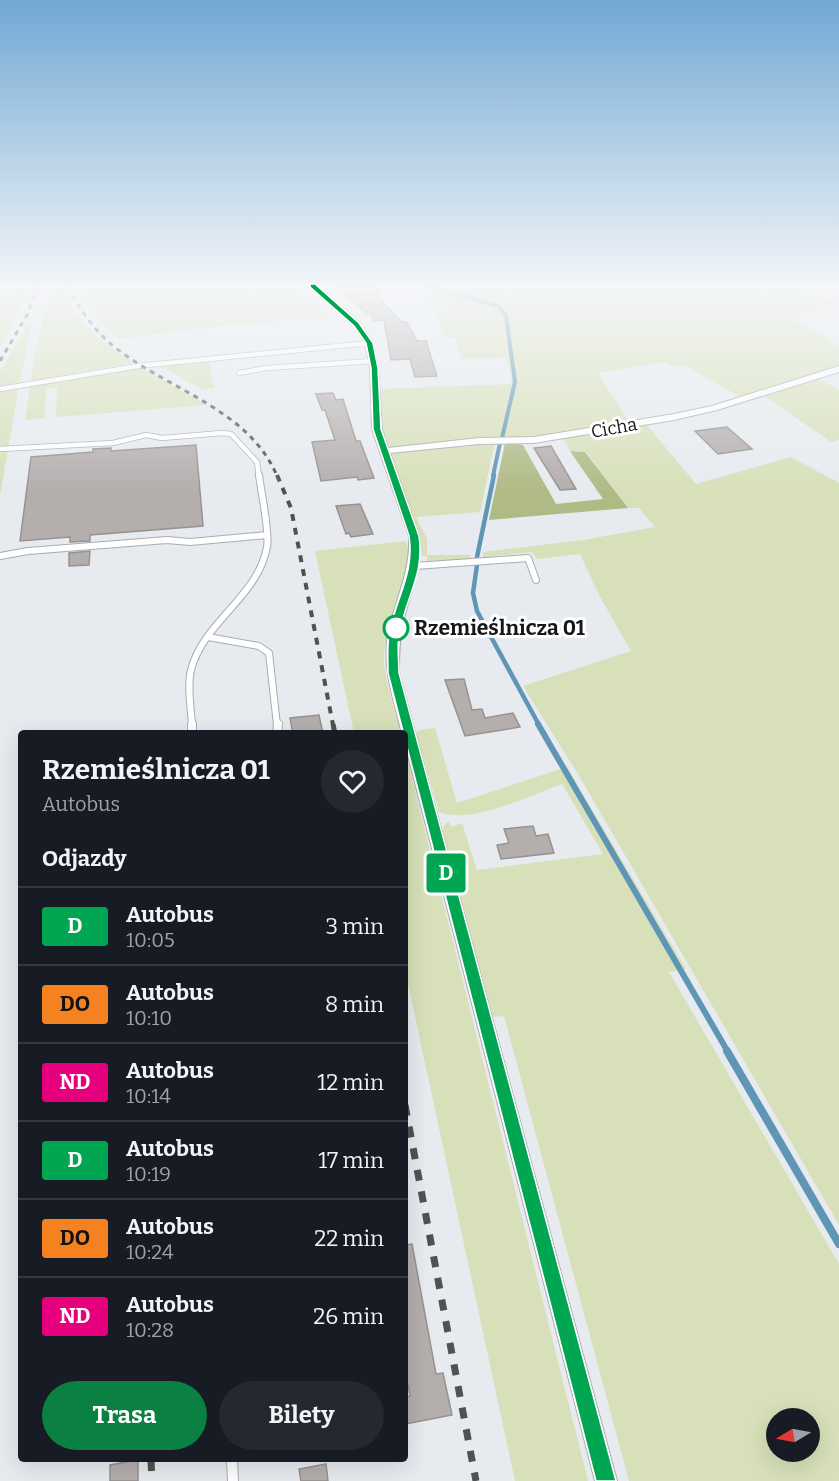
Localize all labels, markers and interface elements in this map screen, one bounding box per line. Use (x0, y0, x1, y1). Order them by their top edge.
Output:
street label: Cicha (589, 413, 639, 443)
marker: Rzemieślnicza 01 (383, 615, 409, 641)
place label: Rzemieślnicza 01 (414, 615, 585, 641)
button: heart (321, 750, 384, 813)
text: Rzemieślnicza 01 (42, 753, 270, 786)
text: Autobus (42, 792, 120, 816)
text: Odjazdy (42, 845, 127, 872)
line badge: D (426, 854, 466, 892)
text: D (439, 860, 453, 886)
text: Autobus (126, 901, 214, 928)
text: D (68, 913, 82, 939)
text: 3 min (326, 913, 384, 940)
text: 10:05 (126, 928, 175, 952)
text: Autobus (126, 979, 214, 1006)
text: DO (60, 991, 90, 1017)
text: 8 min (325, 991, 384, 1018)
text: 10:10 (126, 1006, 172, 1030)
text: Autobus (126, 1057, 214, 1084)
text: ND (59, 1069, 91, 1095)
text: 12 min (317, 1069, 384, 1096)
text: 10:14 (126, 1084, 171, 1108)
text: Autobus (126, 1135, 214, 1162)
text: D (68, 1147, 82, 1173)
text: 17 min (318, 1147, 384, 1174)
text: 10:19 (126, 1162, 171, 1186)
text: Autobus (126, 1213, 214, 1240)
text: DO (60, 1225, 90, 1251)
text: 22 min (314, 1225, 384, 1252)
text: 10:24 (126, 1240, 174, 1264)
text: Autobus (126, 1291, 214, 1318)
text: ND (59, 1303, 91, 1329)
text: 26 min (313, 1303, 384, 1330)
text: 10:28 (126, 1318, 174, 1342)
button: Trasa (42, 1381, 207, 1450)
button: Bilety (219, 1381, 384, 1450)
north arrow (766, 1408, 820, 1462)
map controls (766, 1408, 820, 1462)

